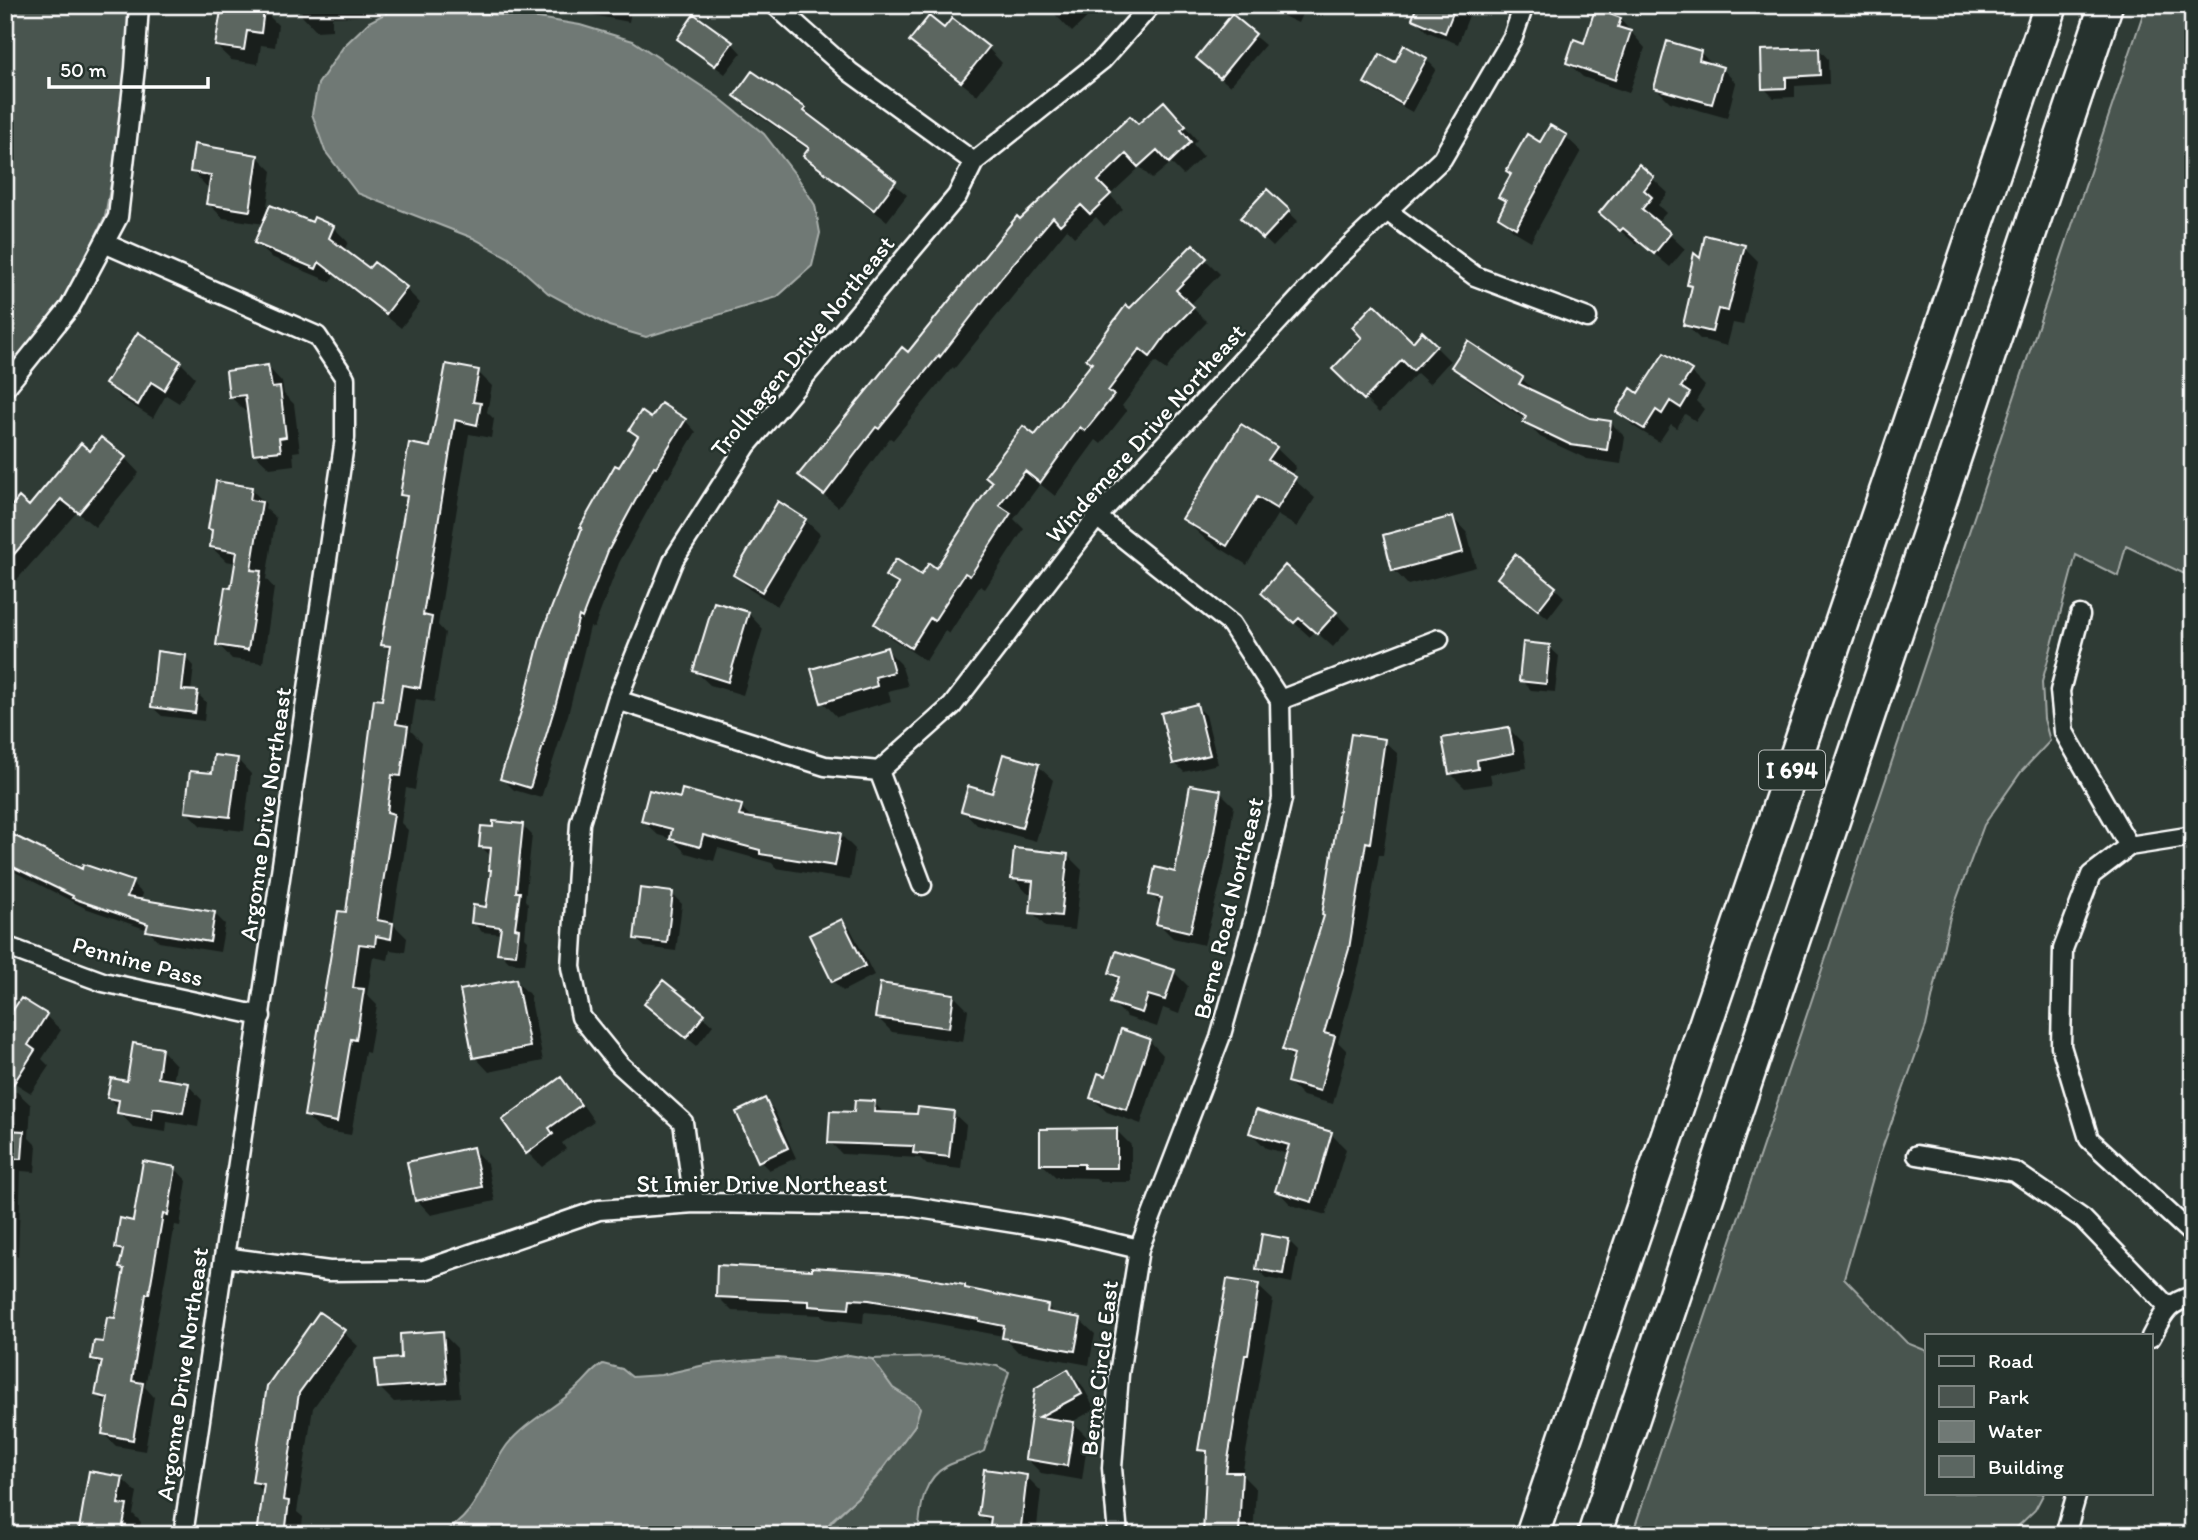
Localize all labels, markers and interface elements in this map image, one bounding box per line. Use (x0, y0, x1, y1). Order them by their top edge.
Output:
scale bar (49, 46, 208, 90)
text: 50 m (60, 57, 107, 82)
street label: Trollhagen Drive Northeast (704, 229, 900, 463)
street label: Windemere Drive Northeast (1039, 317, 1251, 549)
street label: Argonne Drive Northeast (233, 685, 297, 943)
road number: I 694 (1759, 750, 1825, 790)
street label: Berne Road Northeast (1186, 794, 1270, 1022)
street label: Pennine Pass (69, 930, 207, 992)
street label: St Imier Drive Northeast (636, 1169, 888, 1198)
street label: Argonne Drive Northeast (150, 1245, 214, 1503)
street label: Berne Circle East (1074, 1278, 1124, 1458)
legend (1925, 1334, 2152, 1494)
text: Road (1988, 1348, 2034, 1373)
text: Park (1988, 1384, 2030, 1409)
text: Water (1988, 1418, 2042, 1443)
text: Building (1988, 1454, 2064, 1479)

